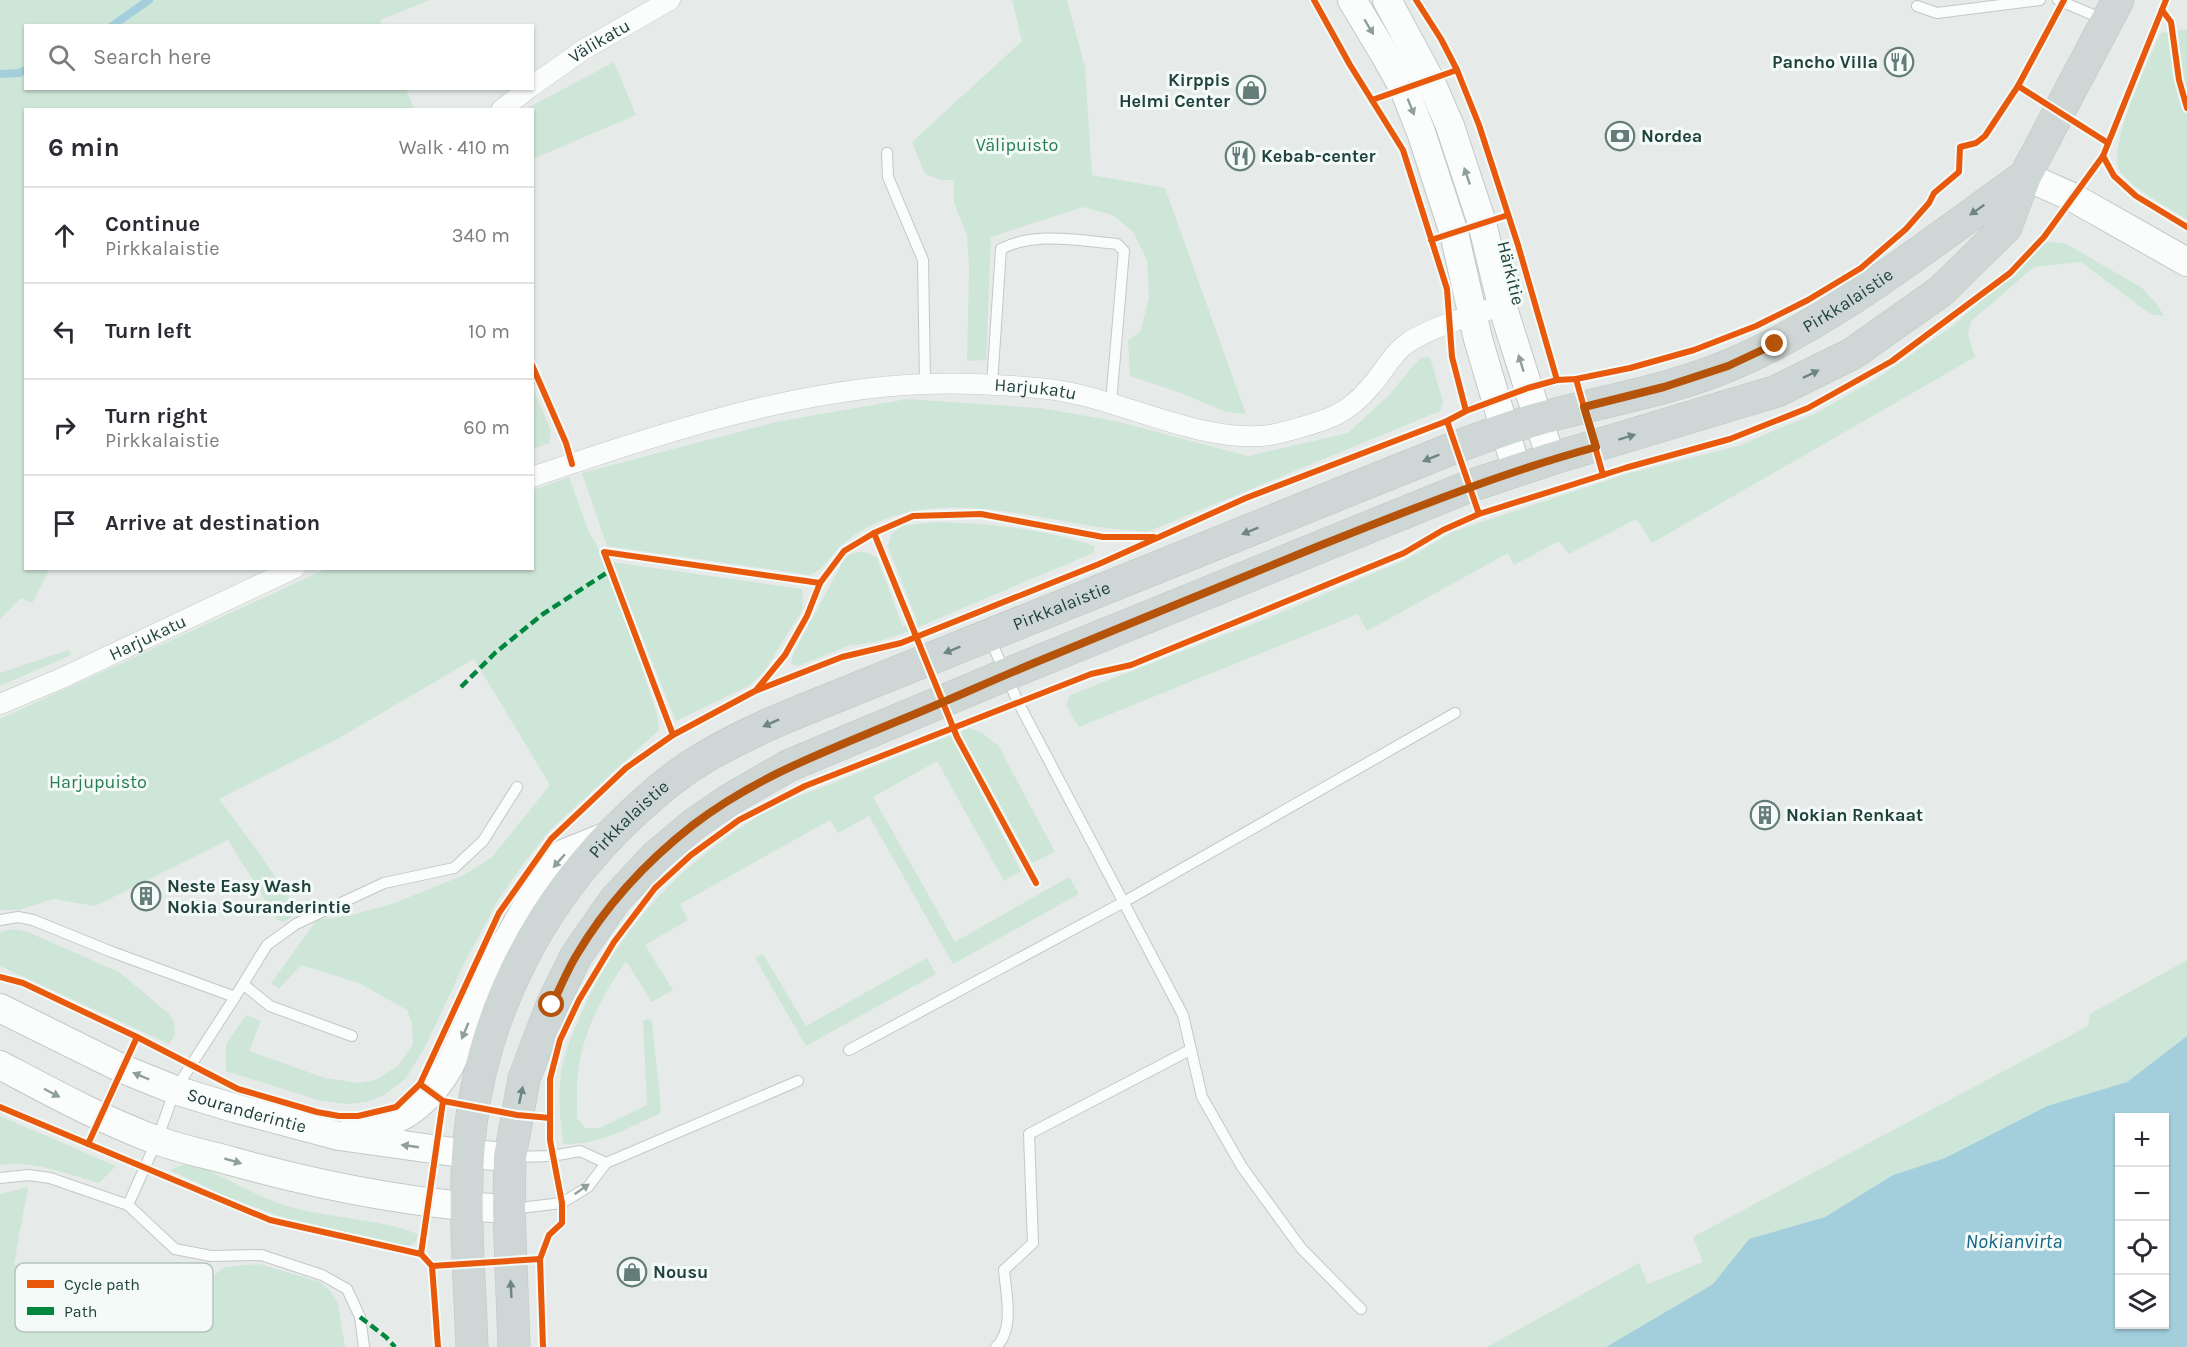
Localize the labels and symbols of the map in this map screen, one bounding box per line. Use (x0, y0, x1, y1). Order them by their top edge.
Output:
street label: Välikatu (564, 14, 634, 68)
one-way arrow (1363, 19, 1374, 35)
restaurant icon: Pancho Villa (1883, 46, 1915, 78)
place label: Pancho Villa (1772, 51, 1878, 73)
place label: Kirppis Helmi Center (1119, 69, 1230, 112)
shop icon: Kirppis Helmi Center (1235, 74, 1267, 106)
one-way arrow (1407, 98, 1416, 116)
bank icon: Nordea (1604, 120, 1636, 152)
place label: Nordea (1641, 125, 1702, 147)
park label: Välipuisto (976, 134, 1058, 156)
restaurant icon: Kebab-center (1224, 140, 1256, 172)
place label: Kebab-center (1261, 145, 1376, 167)
one-way arrow (1461, 167, 1471, 185)
one-way arrow (1970, 204, 1986, 216)
street label: Härkitie (1492, 239, 1530, 307)
street label: Pirkkalaistie (1798, 263, 1897, 338)
route end (1761, 330, 1787, 356)
one-way arrow (1516, 354, 1525, 372)
one-way arrow (1803, 369, 1820, 379)
street label: Harjukatu (994, 374, 1079, 405)
one-way arrow (1618, 432, 1636, 441)
one-way arrow (1422, 454, 1440, 463)
one-way arrow (1241, 527, 1259, 536)
street label: Pirkkalaistie (1009, 576, 1114, 635)
street label: Harjukatu (106, 610, 190, 665)
one-way arrow (943, 646, 961, 655)
one-way arrow (762, 718, 780, 728)
park label: Harjupuisto (49, 771, 147, 793)
street label: Pirkkalaistie (584, 775, 673, 863)
building icon: Nokian Renkaat (1749, 799, 1781, 831)
place label: Nokian Renkaat (1786, 804, 1923, 826)
one-way arrow (552, 853, 565, 868)
place label: Neste Easy Wash Nokia Souranderintie (167, 875, 351, 918)
building icon: Neste Easy Wash Nokia Souranderintie (130, 880, 162, 912)
route start (538, 991, 564, 1017)
one-way arrow (460, 1022, 470, 1040)
one-way arrow (132, 1071, 150, 1080)
street label: Souranderintie (184, 1083, 309, 1138)
one-way arrow (517, 1085, 526, 1104)
one-way arrow (43, 1088, 60, 1098)
one-way arrow (401, 1142, 420, 1151)
one-way arrow (224, 1157, 243, 1167)
one-way arrow (574, 1183, 590, 1195)
water label: Nokianvirta (1966, 1230, 2062, 1253)
shop icon: Nousu (616, 1256, 648, 1288)
place label: Nousu (653, 1261, 708, 1283)
legend (15, 1263, 213, 1332)
text: Cycle path (64, 1275, 140, 1294)
one-way arrow (507, 1279, 516, 1298)
text: Path (64, 1302, 97, 1321)

